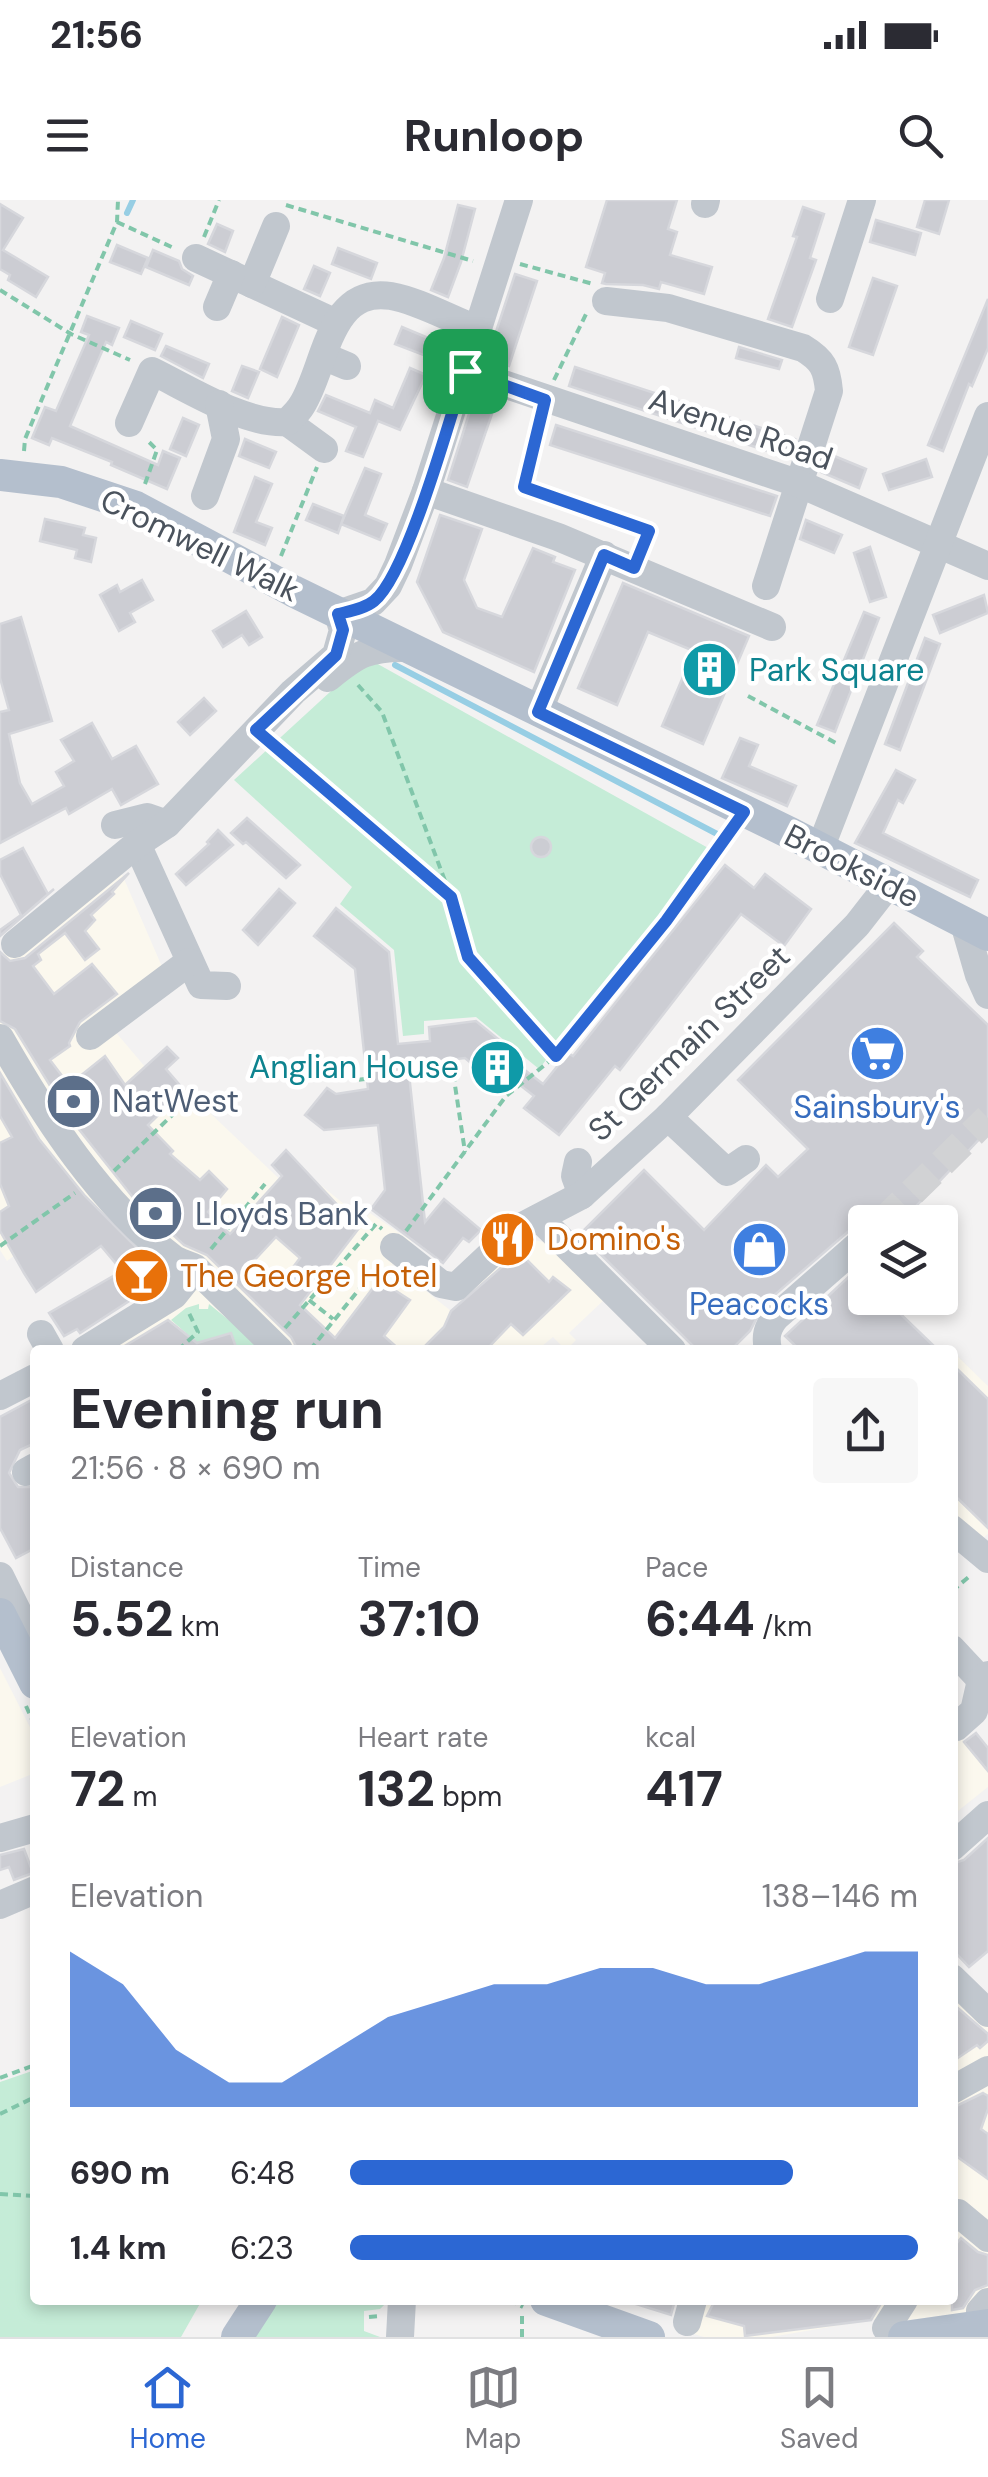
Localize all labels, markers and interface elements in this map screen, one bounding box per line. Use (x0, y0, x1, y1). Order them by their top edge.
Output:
text: 21:56 (50, 10, 143, 60)
text: Runloop (404, 106, 584, 165)
icon: menu (40, 108, 95, 163)
icon: search (893, 108, 948, 163)
pin (423, 329, 508, 414)
icon: arrive (438, 344, 493, 399)
street label: Avenue Road (644, 378, 838, 480)
street label: Cromwell Walk (93, 479, 307, 611)
building icon: Park Square (680, 640, 740, 700)
place label: Park Square (749, 649, 925, 691)
street label: Brookside (778, 814, 926, 918)
street label: St Germain Street (579, 936, 799, 1150)
supermarket icon: Sainsbury's (847, 1023, 907, 1083)
building icon: Anglian House (468, 1037, 528, 1097)
place label: Anglian House (249, 1046, 459, 1088)
bank icon: NatWest (43, 1071, 103, 1131)
place label: NatWest (112, 1080, 239, 1122)
place label: Sainsbury's (793, 1086, 961, 1128)
bank icon: Lloyds Bank (126, 1184, 186, 1244)
place label: Lloyds Bank (195, 1193, 369, 1235)
map controls (848, 1205, 958, 1315)
button: layers (848, 1205, 958, 1315)
restaurant icon: Domino's (478, 1209, 538, 1269)
place label: Domino's (547, 1218, 681, 1260)
shop icon: Peacocks (729, 1220, 789, 1280)
bar icon: The George Hotel (111, 1246, 171, 1306)
place label: The George Hotel (180, 1255, 437, 1297)
place label: Peacocks (689, 1283, 829, 1325)
text: Evening run (70, 1373, 384, 1445)
button: share (813, 1378, 918, 1483)
text: 21:56 · 8 × 690 m (70, 1447, 320, 1489)
text: Distance (70, 1549, 184, 1586)
text: Time (358, 1549, 421, 1586)
text: Pace (645, 1549, 708, 1586)
text: 5.52 (70, 1586, 173, 1652)
text: 37:10 (358, 1586, 480, 1652)
text: 6:44 (645, 1586, 755, 1652)
text: km (173, 1608, 220, 1645)
text: /km (755, 1608, 812, 1645)
text: Elevation (70, 1719, 187, 1756)
text: Heart rate (358, 1719, 488, 1756)
text: kcal (645, 1719, 696, 1756)
text: 72 (70, 1756, 125, 1822)
text: 132 (358, 1756, 435, 1822)
text: 417 (645, 1756, 723, 1822)
text: m (125, 1778, 158, 1815)
text: bpm (435, 1778, 502, 1815)
text: Elevation (70, 1875, 203, 1917)
text: 138–146 m (762, 1875, 918, 1917)
text: 690 m (70, 2152, 170, 2194)
text: 6:48 (230, 2152, 295, 2194)
text: 1.4 km (70, 2227, 167, 2269)
text: 6:23 (230, 2227, 294, 2269)
tab: Home (129, 2360, 206, 2457)
tab: Map (465, 2360, 521, 2457)
tab: Saved (780, 2360, 859, 2457)

